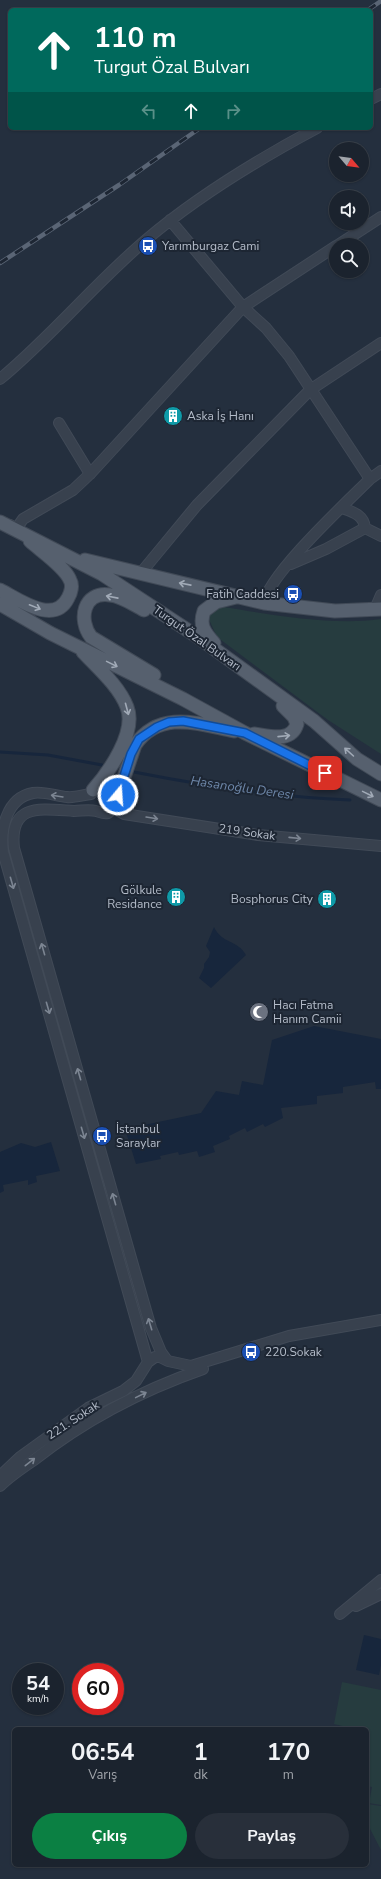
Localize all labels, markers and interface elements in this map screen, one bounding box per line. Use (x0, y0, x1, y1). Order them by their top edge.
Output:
text: 110 m (94, 19, 177, 57)
icon: ahead (28, 24, 80, 76)
text: Turgut Özal Bulvarı (94, 55, 250, 79)
icon: left (138, 100, 160, 122)
icon: ahead (180, 100, 202, 122)
icon: right (222, 100, 244, 122)
north arrow (329, 142, 369, 182)
map controls (329, 142, 369, 278)
button: sound (329, 190, 369, 230)
bus stop icon: Yarımburgaz Cami (137, 235, 159, 257)
place label: Yarımburgaz Cami (161, 238, 259, 254)
button: search (329, 238, 369, 278)
building icon: Aska İş Hanı (162, 405, 184, 427)
place label: Aska İş Hanı (187, 408, 254, 424)
one-way arrow (178, 580, 191, 588)
bus stop icon: Fatih Caddesi (282, 583, 304, 605)
place label: Fatih Caddesi (206, 586, 279, 602)
one-way arrow (106, 592, 119, 600)
street label: Turgut Özal Bulvarı (150, 602, 244, 674)
one-way arrow (29, 604, 41, 612)
one-way arrow (106, 660, 118, 668)
one-way arrow (124, 702, 131, 715)
one-way arrow (277, 732, 290, 739)
one-way arrow (344, 747, 354, 757)
pin (308, 756, 342, 790)
icon: arrive (314, 762, 336, 784)
water label: Hasanoğlu Deresi (189, 772, 296, 804)
position arrow (97, 774, 139, 816)
one-way arrow (362, 791, 374, 798)
one-way arrow (51, 792, 64, 800)
one-way arrow (145, 814, 158, 822)
street label: 219 Sokak (218, 820, 277, 844)
one-way arrow (288, 835, 301, 842)
one-way arrow (9, 876, 16, 889)
place label: Gölkule Residance (107, 882, 162, 912)
building icon: Gölkule Residance (165, 886, 187, 908)
building icon: Bosphorus City (316, 888, 338, 910)
place label: Bosphorus City (231, 891, 314, 907)
one-way arrow (39, 942, 46, 955)
place label: Hacı Fatma Hanım Camii (273, 997, 342, 1027)
one-way arrow (45, 1001, 52, 1014)
mosque icon: Hacı Fatma Hanım Camii (248, 1001, 270, 1023)
one-way arrow (75, 1067, 82, 1080)
place label: İstanbul Saraylar (116, 1121, 161, 1151)
bus stop icon: İstanbul Saraylar (91, 1125, 113, 1147)
one-way arrow (80, 1126, 87, 1139)
one-way arrow (110, 1192, 117, 1205)
one-way arrow (146, 1317, 153, 1330)
bus stop icon: 220.Sokak (240, 1341, 262, 1363)
place label: 220.Sokak (265, 1344, 323, 1360)
one-way arrow (135, 1390, 147, 1398)
street label: 221. Sokak (44, 1396, 103, 1443)
one-way arrow (25, 1458, 36, 1466)
speed limit sign: 60 (72, 1663, 124, 1715)
text: 54 (26, 1670, 50, 1697)
text: km/h (27, 1692, 49, 1706)
text: 06:54 (71, 1736, 135, 1768)
text: 1 (193, 1736, 208, 1768)
text: 170 (267, 1736, 310, 1768)
text: Varış (88, 1766, 117, 1784)
text: dk (194, 1766, 208, 1784)
text: m (283, 1766, 294, 1784)
button: Çıkış (32, 1813, 187, 1859)
button: Paylaş (195, 1813, 349, 1859)

